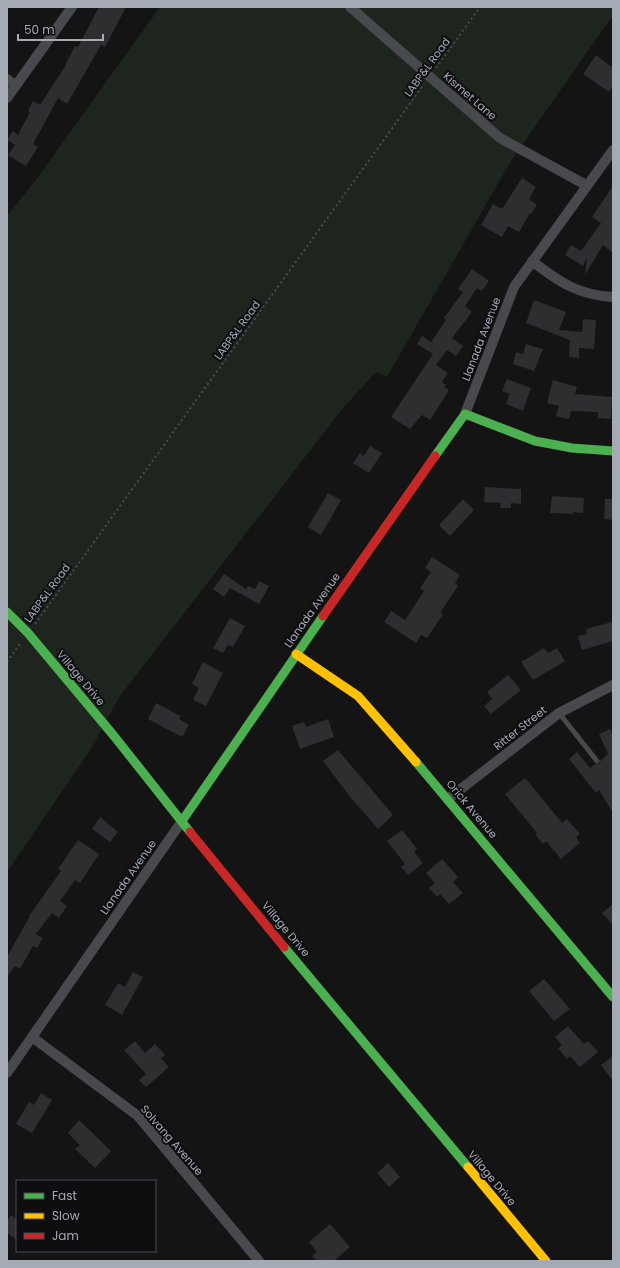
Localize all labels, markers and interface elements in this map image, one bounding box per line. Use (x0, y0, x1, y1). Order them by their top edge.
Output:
scale bar (18, 16, 103, 42)
text: 50 m (24, 21, 55, 38)
street label: LABP&L Road (400, 34, 454, 100)
street label: Kismet Lane (440, 68, 500, 124)
street label: Llanada Avenue (458, 295, 504, 383)
street label: LABP&L Road (210, 297, 264, 363)
street label: LABP&L Road (20, 560, 74, 626)
street label: Llanada Avenue (280, 569, 344, 651)
street label: Village Drive (53, 647, 109, 709)
street label: Ritter Street (490, 702, 550, 754)
street label: Orick Avenue (443, 776, 501, 842)
street label: Llanada Avenue (96, 836, 160, 918)
street label: Village Drive (258, 898, 314, 960)
street label: Solvang Avenue (137, 1101, 207, 1179)
street label: Village Drive (464, 1147, 520, 1209)
legend (16, 1180, 156, 1252)
text: Fast (52, 1187, 77, 1204)
text: Slow (52, 1207, 80, 1224)
text: Jam (52, 1227, 79, 1244)

